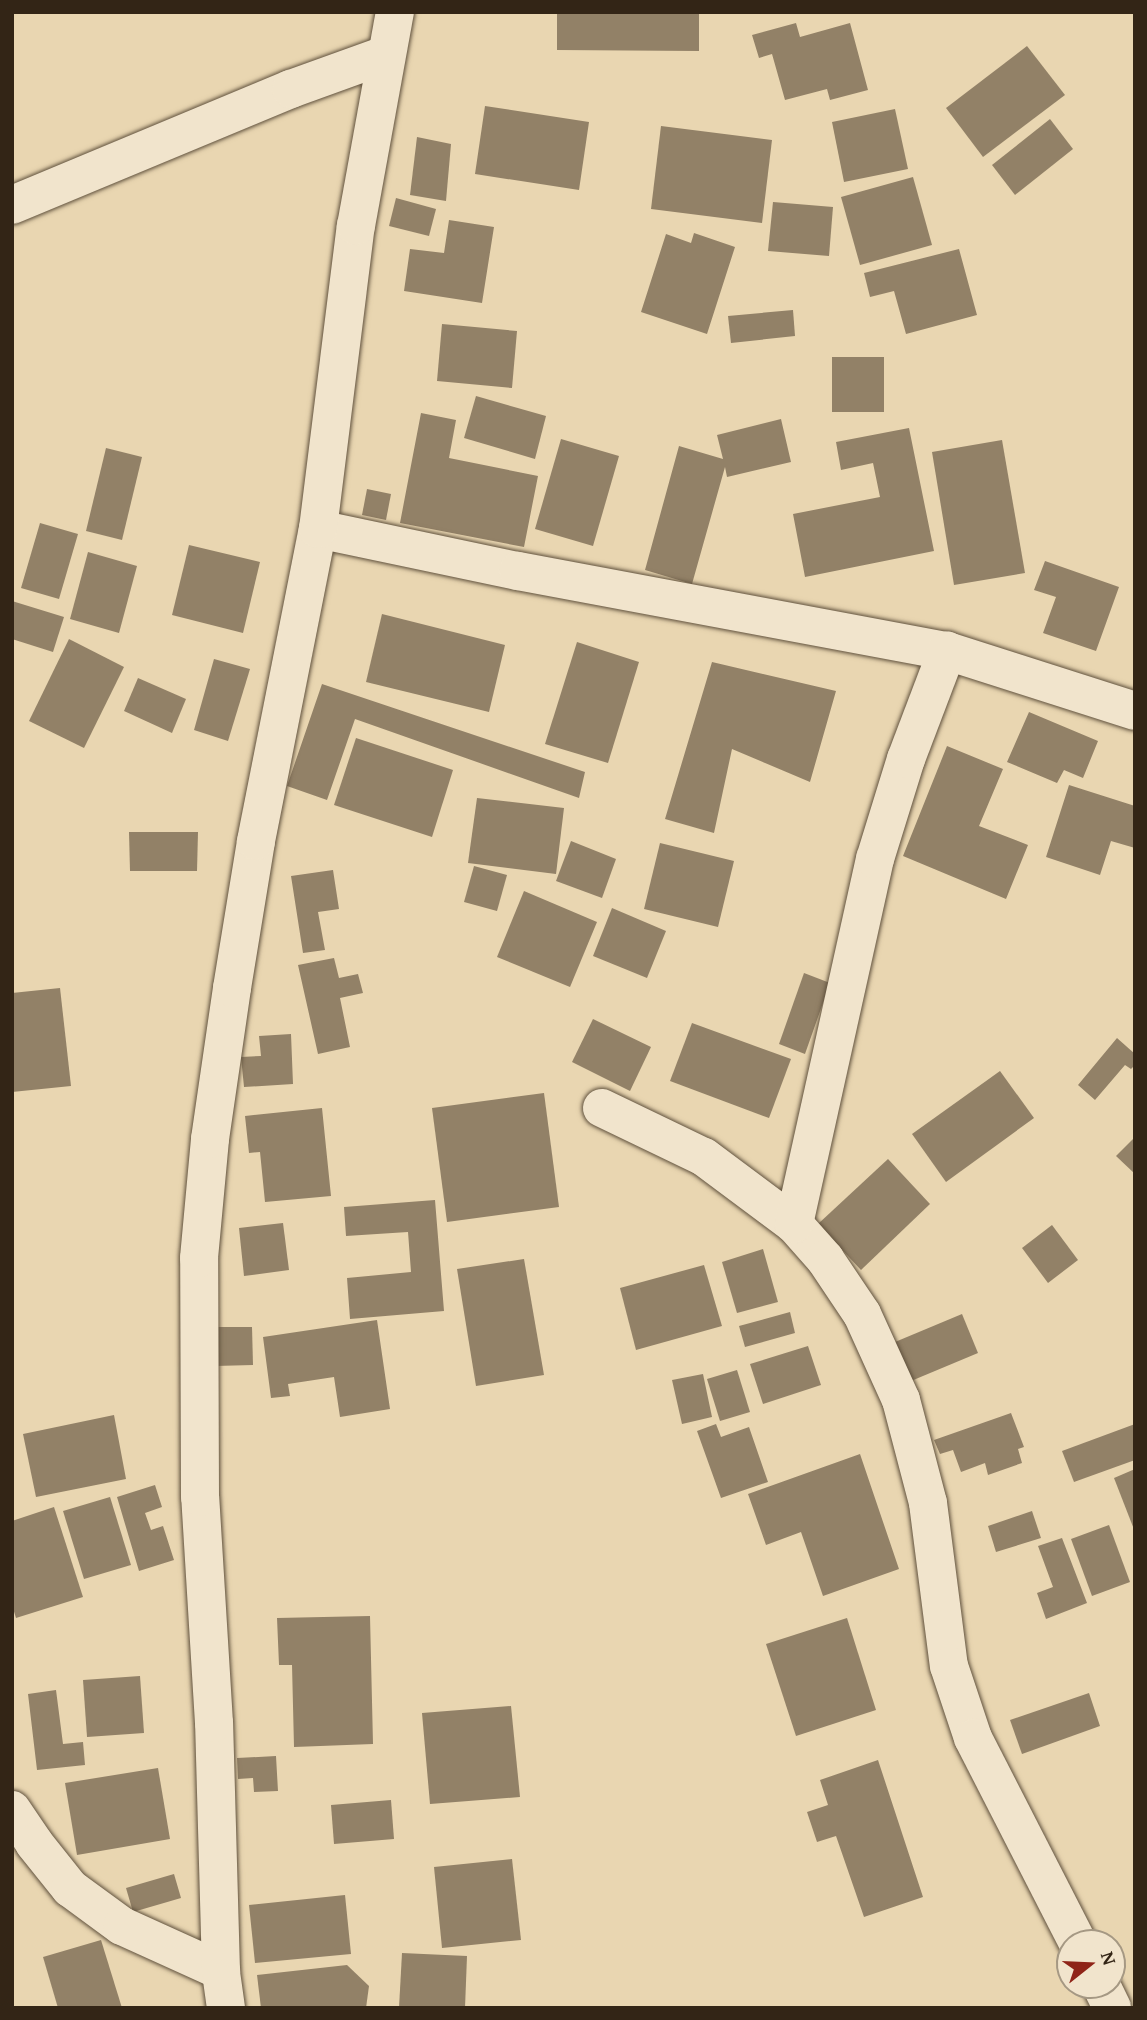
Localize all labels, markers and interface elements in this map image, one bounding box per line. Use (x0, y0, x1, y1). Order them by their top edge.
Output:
north arrow (1056, 1929, 1126, 1999)
text: N (1094, 1948, 1124, 1968)

